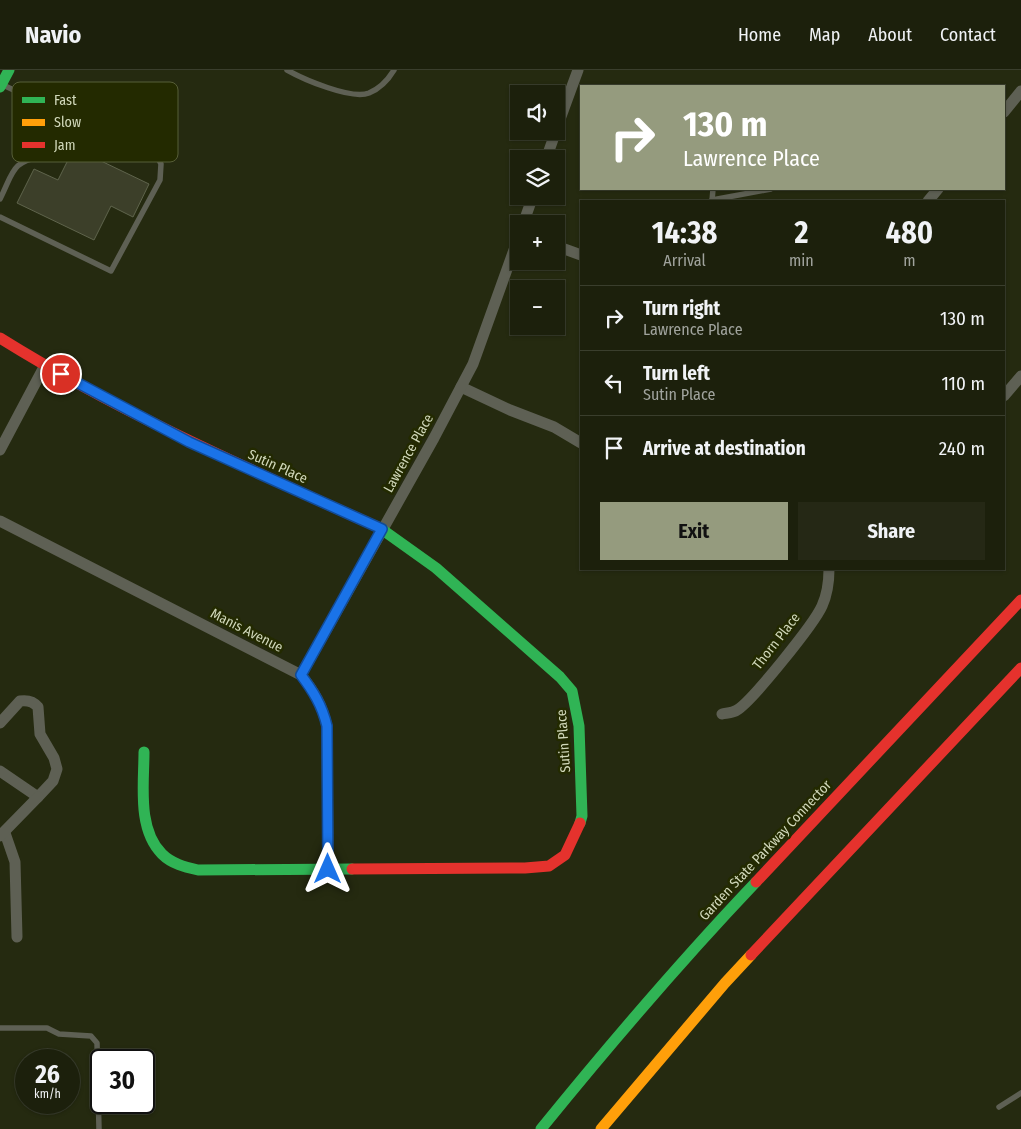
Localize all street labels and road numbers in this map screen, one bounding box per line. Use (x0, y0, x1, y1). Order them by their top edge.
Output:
street label: Lawrence Place (380, 411, 437, 495)
street label: Sutin Place (245, 446, 310, 487)
street label: Manis Avenue (208, 605, 286, 656)
street label: Thorn Place (749, 610, 804, 673)
street label: Sutin Place (553, 709, 574, 773)
street label: Garden State Parkway Connector (696, 777, 835, 924)

